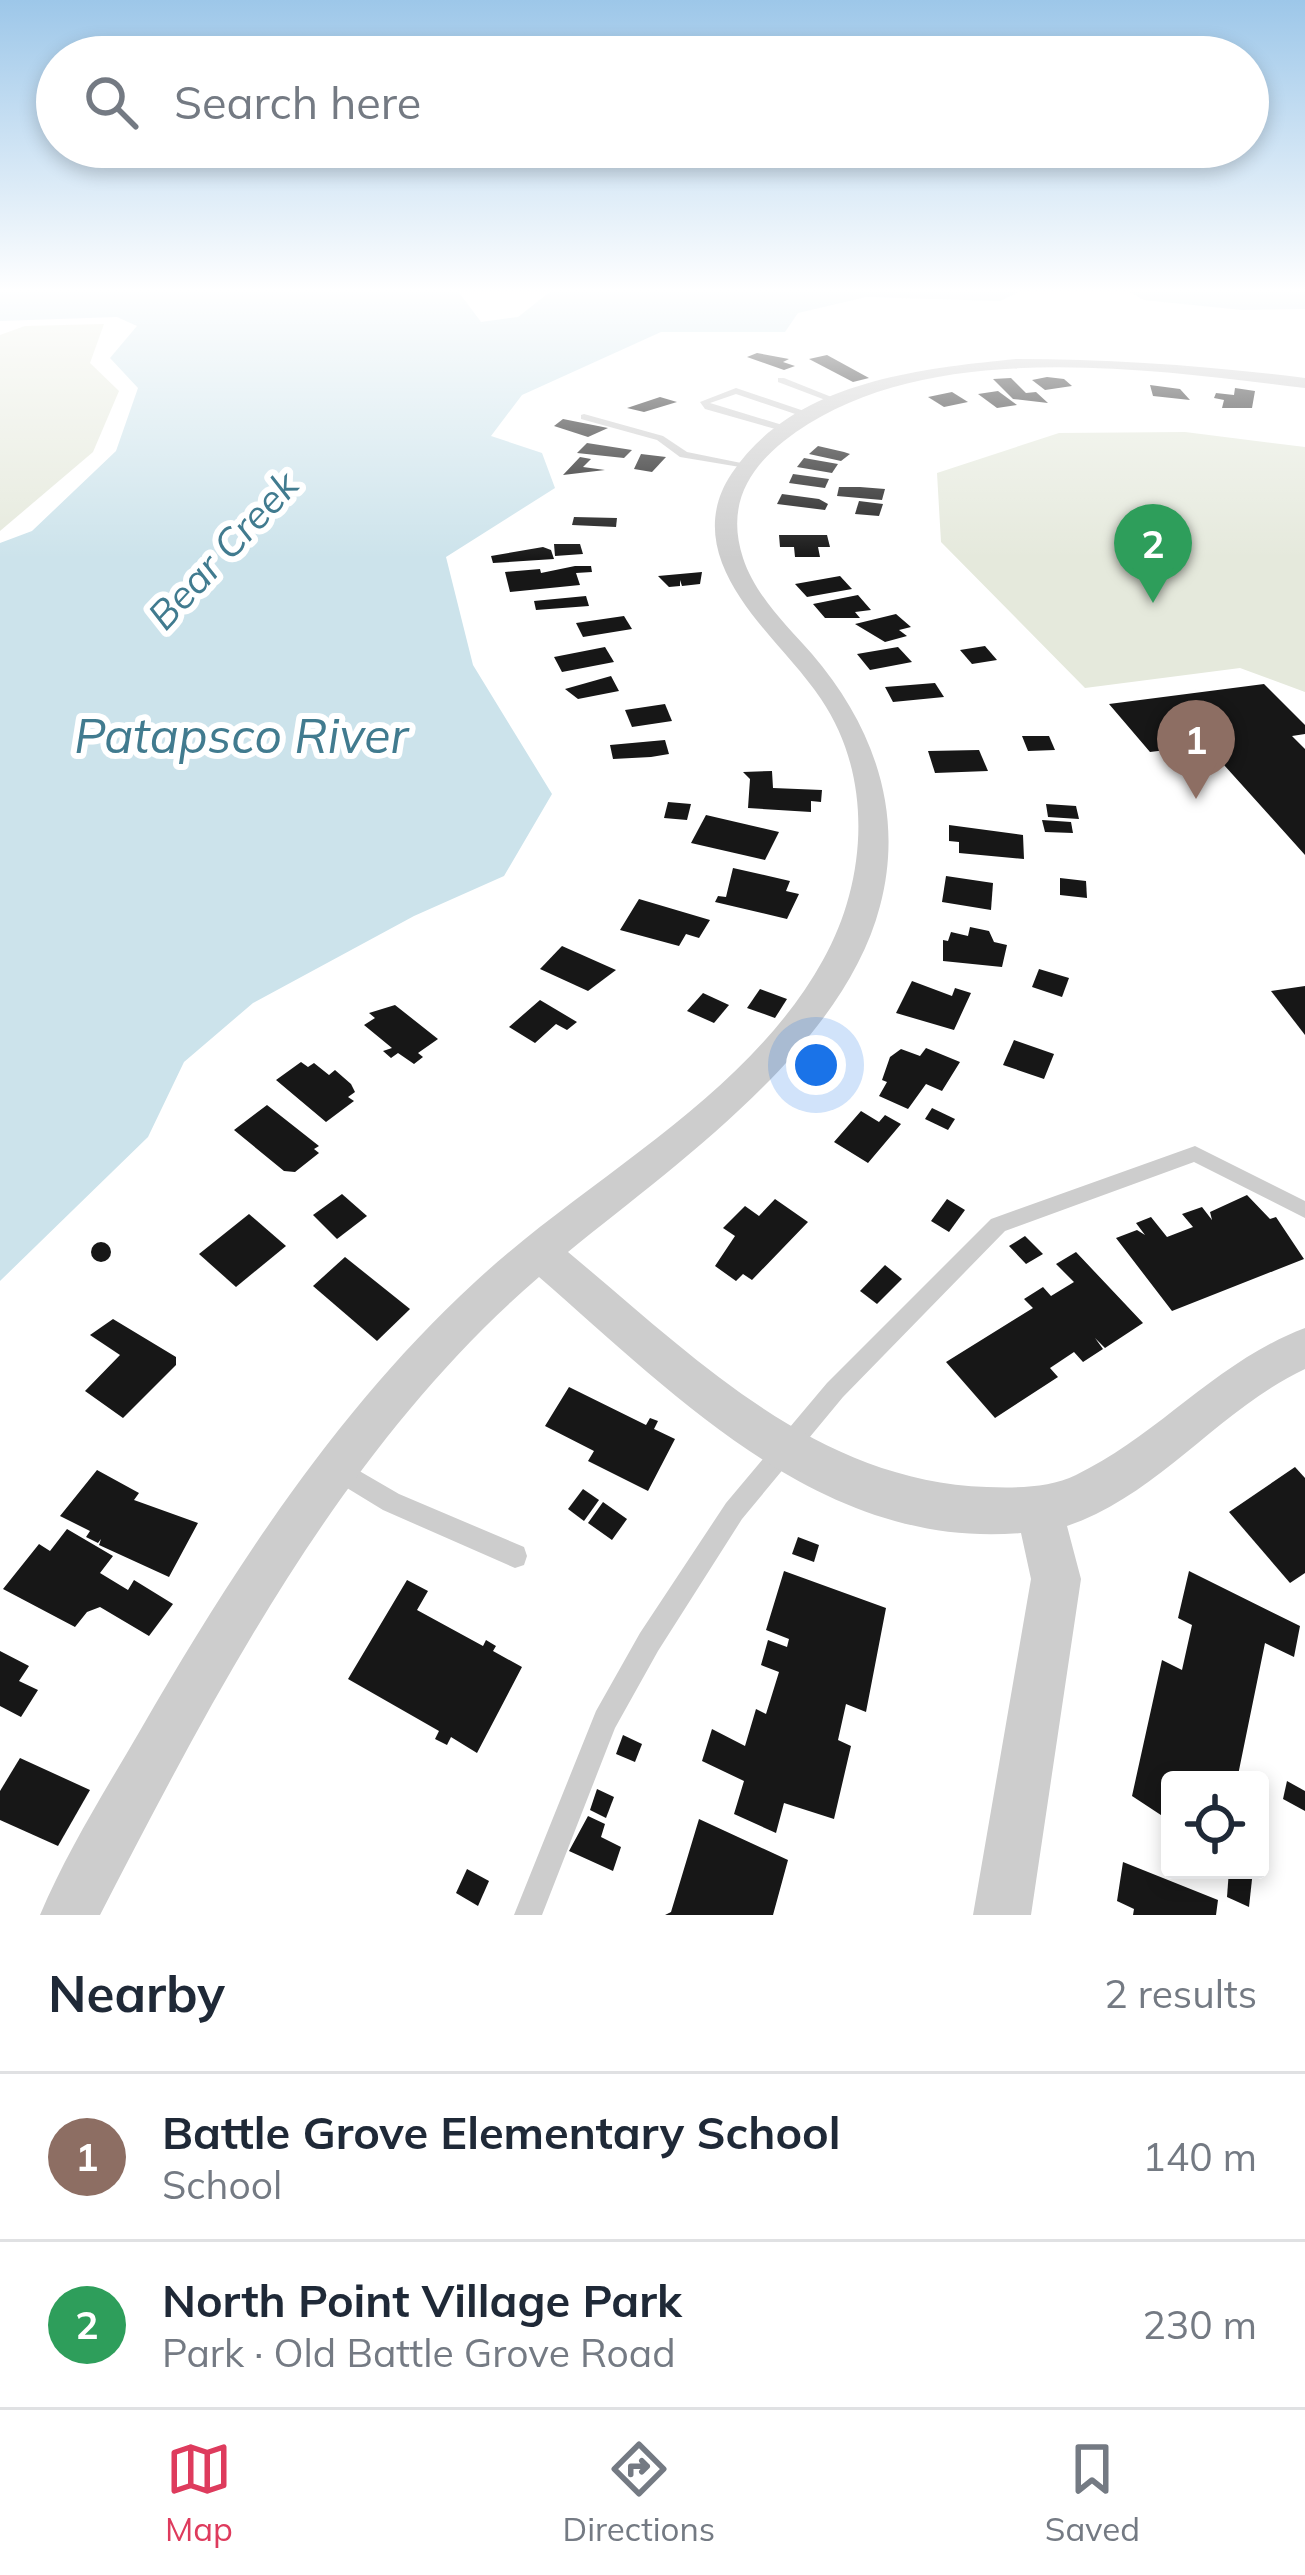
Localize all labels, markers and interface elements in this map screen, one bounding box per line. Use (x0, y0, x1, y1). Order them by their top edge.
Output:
search box (36, 36, 1269, 168)
icon: search (78, 69, 144, 135)
text: Search here (174, 74, 421, 130)
water label: Bear Creek (137, 460, 309, 639)
pin: 2 (1114, 504, 1192, 603)
pin: 1 (1157, 700, 1235, 799)
water label: Patapsco River (74, 705, 410, 765)
your location (786, 1035, 846, 1095)
map controls (1161, 1771, 1269, 1879)
button: locate (1161, 1771, 1269, 1879)
text: Nearby (48, 1961, 225, 2025)
text: 2 results (1104, 1969, 1257, 2018)
text: Battle Grove Elementary School (162, 2104, 840, 2160)
text: 1 (75, 2132, 99, 2181)
text: 140 m (1142, 2132, 1257, 2181)
text: School (162, 2160, 282, 2209)
text: North Point Village Park (162, 2272, 682, 2328)
text: 2 (75, 2300, 99, 2349)
text: 230 m (1142, 2300, 1257, 2349)
text: Park · Old Battle Grove Road (162, 2328, 676, 2377)
tab: Map (165, 2436, 233, 2549)
tab: Directions (563, 2436, 715, 2549)
tab: Saved (1045, 2436, 1140, 2549)

